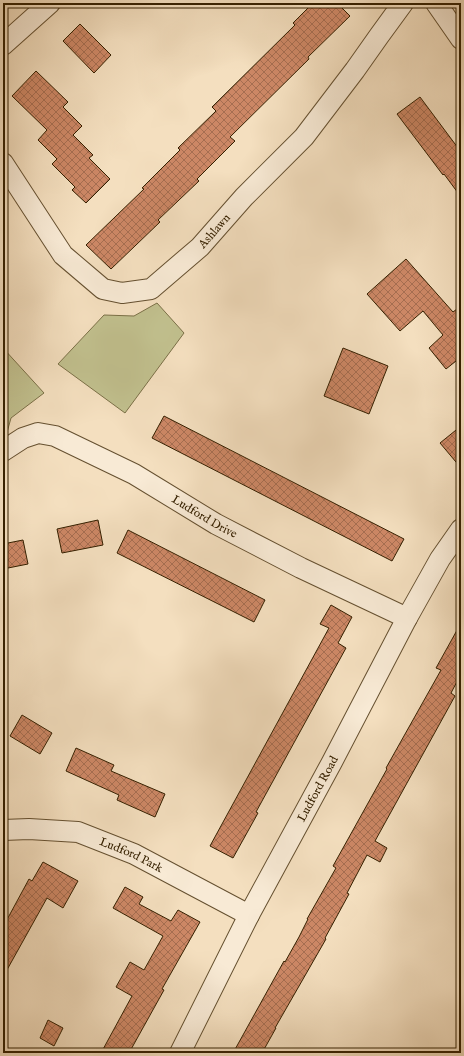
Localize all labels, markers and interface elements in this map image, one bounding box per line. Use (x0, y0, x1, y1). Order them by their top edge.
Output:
street label: Ashlawn (195, 210, 234, 252)
street label: Ludford Drive (169, 492, 240, 542)
street label: Ludford Road (294, 753, 342, 824)
street label: Ludford Park (97, 834, 166, 876)

